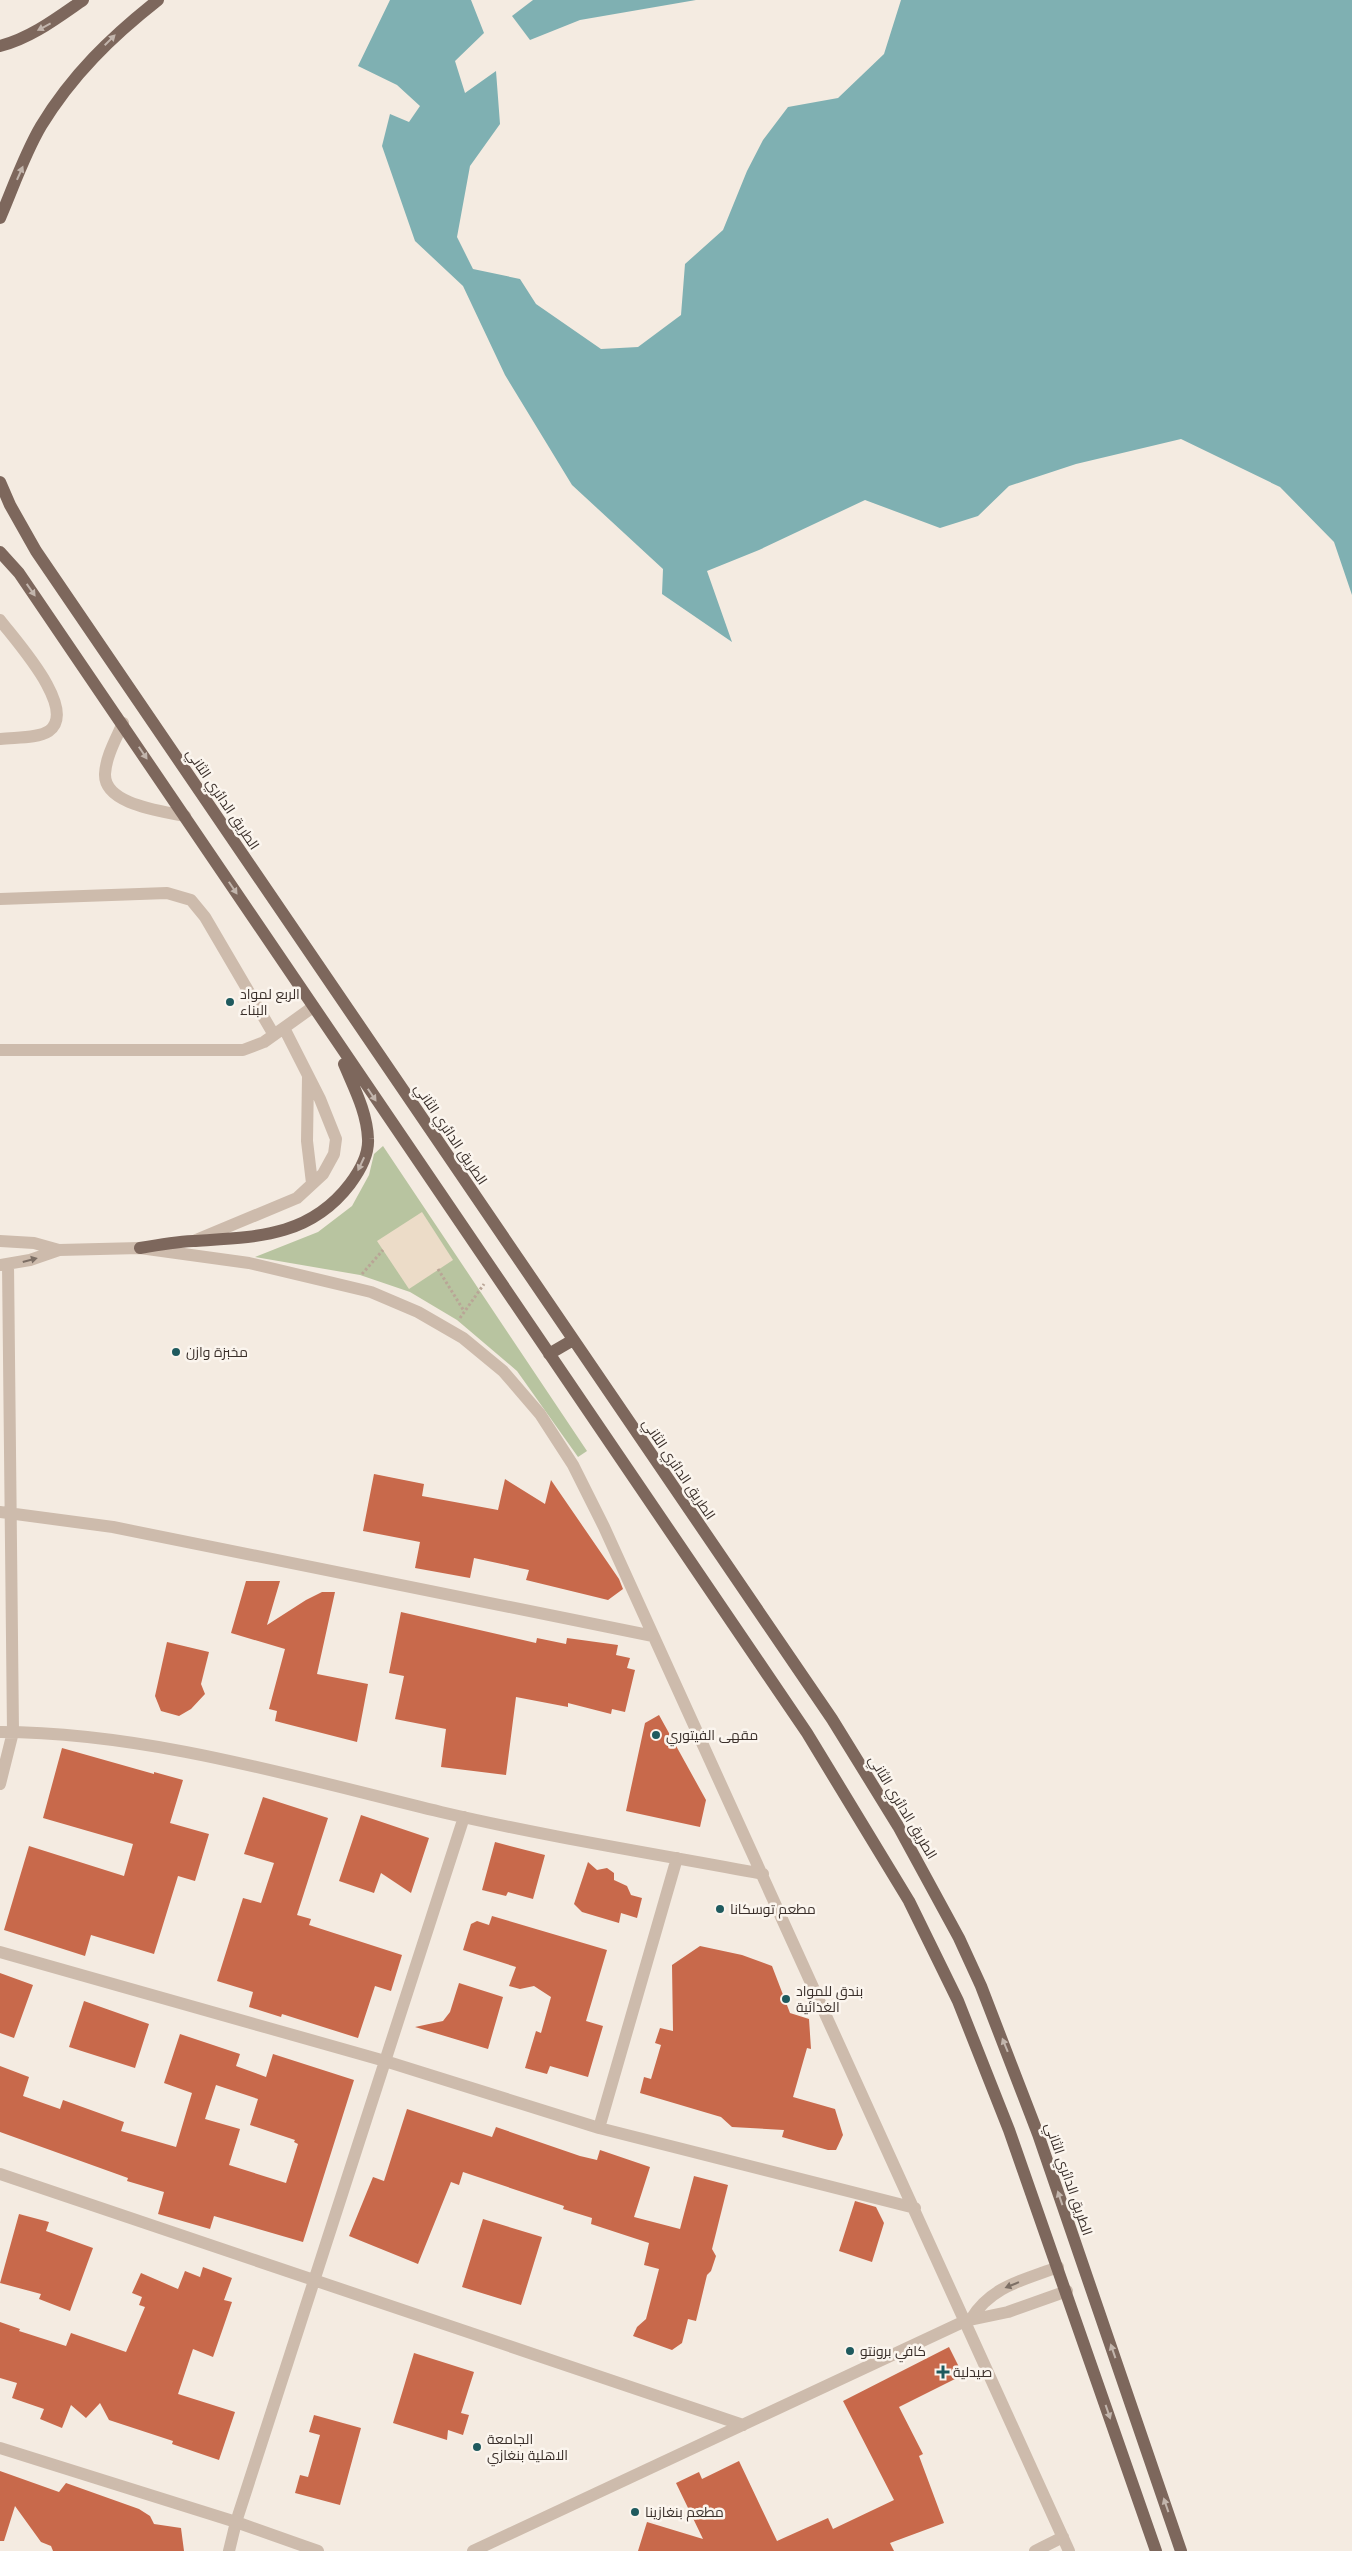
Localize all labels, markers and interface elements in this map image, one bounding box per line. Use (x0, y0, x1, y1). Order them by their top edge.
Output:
one-way arrow (36, 23, 51, 31)
one-way arrow (104, 34, 116, 46)
one-way arrow (16, 166, 24, 180)
one-way arrow (26, 583, 36, 597)
one-way arrow (138, 746, 148, 759)
street label: الطريق الدائري الثاني (180, 746, 263, 855)
one-way arrow (228, 881, 238, 894)
place label: الربع لمواد البناء (240, 986, 300, 1018)
marker: الربع لمواد البناء (224, 996, 236, 1008)
street label: الطريق الدائري الثاني (408, 1081, 491, 1190)
one-way arrow (368, 1088, 377, 1102)
one-way arrow (357, 1157, 365, 1171)
one-way arrow (23, 1255, 38, 1263)
place label: مخبزة وازن (186, 1344, 248, 1360)
marker: مخبزة وازن (170, 1346, 182, 1358)
street label: الطريق الدائري الثاني (636, 1416, 719, 1525)
place label: مقهى الفيتوري (666, 1727, 758, 1747)
marker: مقهى الفيتوري (650, 1729, 662, 1741)
street label: الطريق الدائري الثاني (862, 1752, 940, 1864)
place label: مطعم توسكانا (730, 1901, 816, 1919)
marker: مطعم توسكانا (714, 1903, 726, 1915)
place label: بندق للمواد الغذائية (796, 1983, 863, 2015)
marker: بندق للمواد الغذائية (780, 1993, 792, 2005)
one-way arrow (1001, 2037, 1009, 2052)
street label: الطريق الدائري الثاني (1038, 2121, 1096, 2239)
one-way arrow (1055, 2190, 1063, 2205)
one-way arrow (1005, 2282, 1020, 2289)
place label: كافي برونتو (860, 2343, 926, 2363)
one-way arrow (1108, 2344, 1116, 2359)
marker: كافي برونتو (844, 2345, 856, 2357)
place label: صيدلية (953, 2364, 992, 2380)
marker: صيدلية (937, 2366, 949, 2378)
one-way arrow (1104, 2405, 1112, 2420)
place label: الجامعة الاهلية بنغازي (487, 2431, 568, 2467)
marker: الجامعة الاهلية بنغازي (471, 2441, 483, 2453)
one-way arrow (1161, 2497, 1169, 2512)
place label: مطعم بنغازينا (645, 2504, 724, 2522)
marker: مطعم بنغازينا (629, 2506, 641, 2518)

